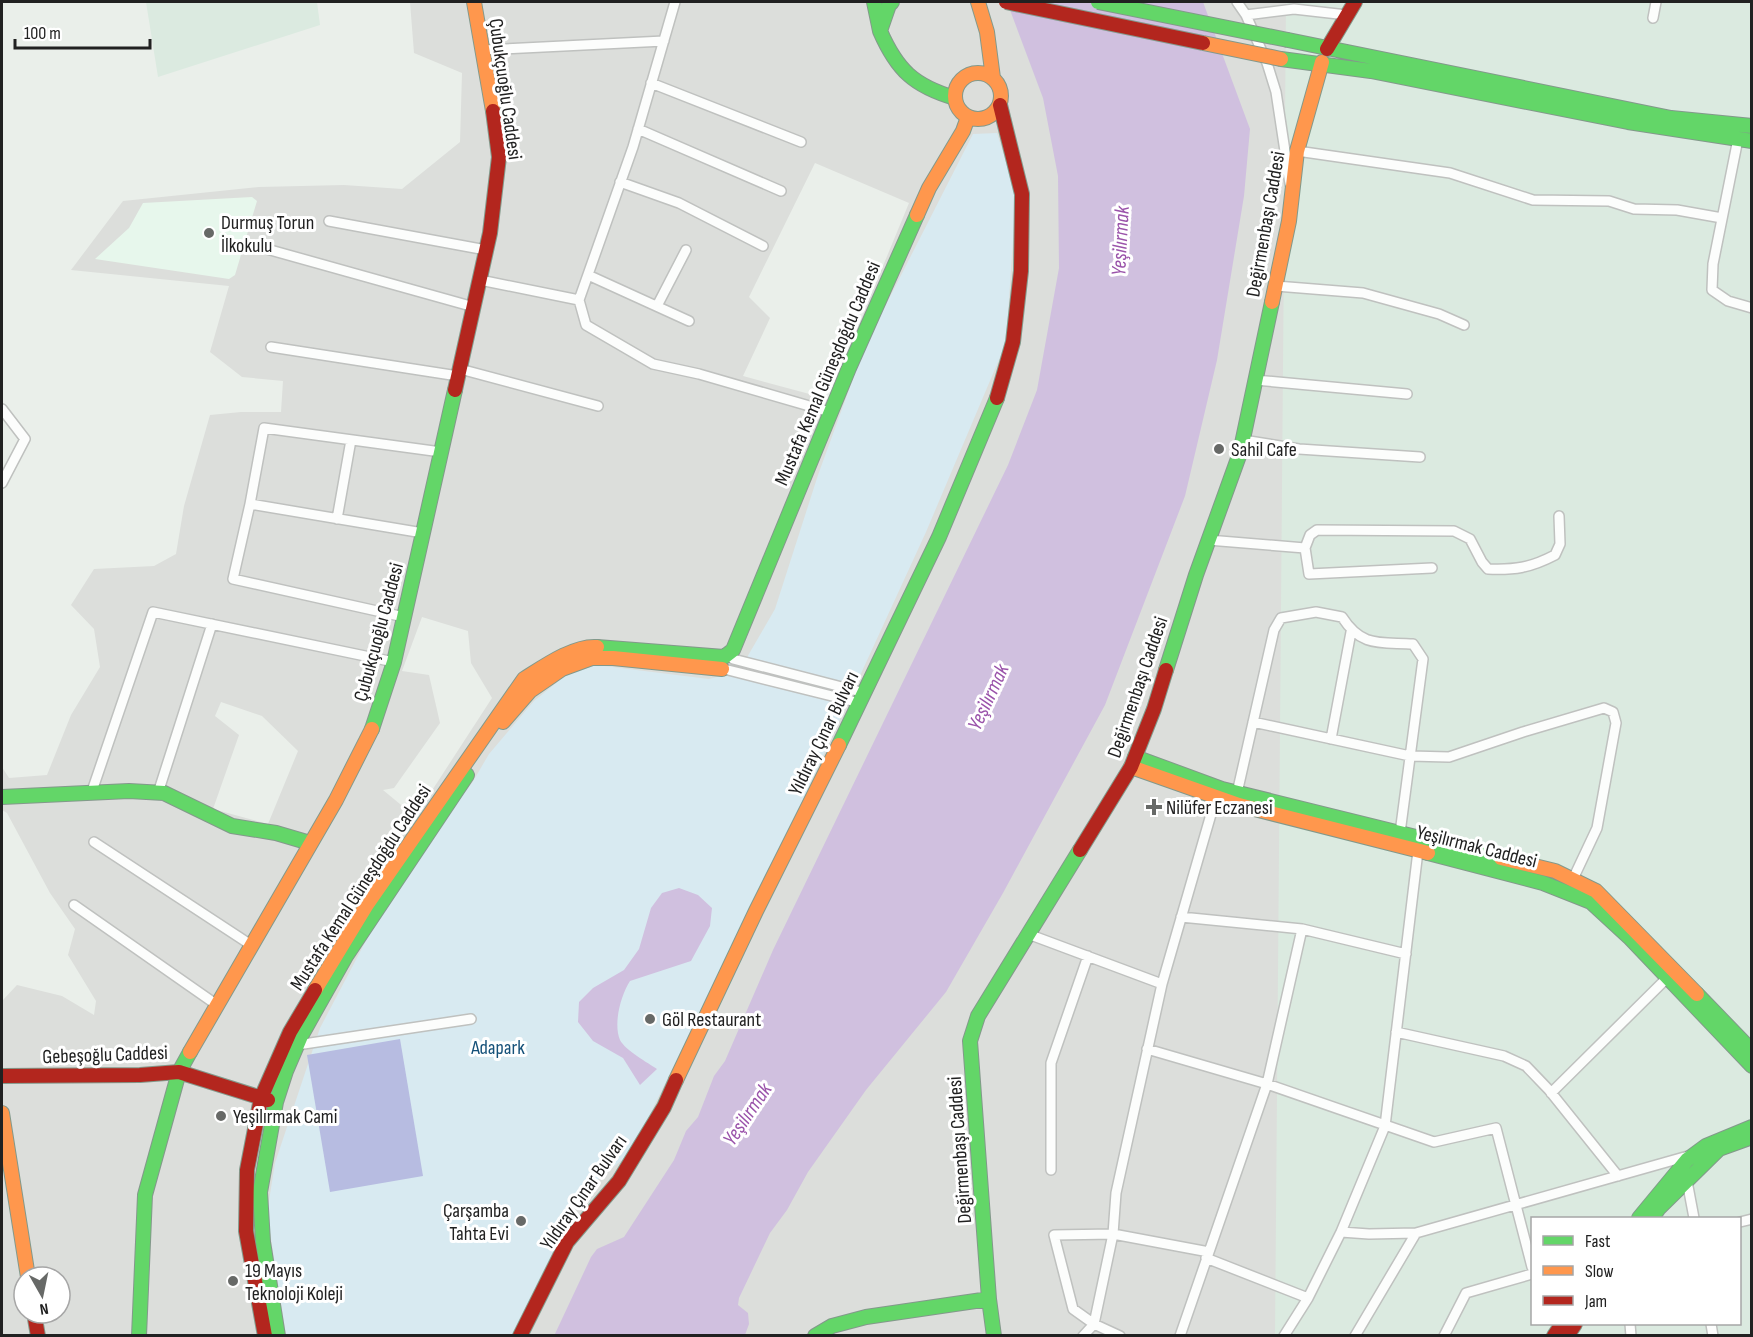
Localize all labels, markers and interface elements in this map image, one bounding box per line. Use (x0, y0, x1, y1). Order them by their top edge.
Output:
scale bar (15, 12, 150, 50)
street label: Çubukçuoğlu Caddesi (483, 17, 527, 161)
text: 100 m (24, 23, 61, 44)
street label: Değirmenbaşı Caddesi (1241, 149, 1291, 299)
water label: Yeşilırmak (1106, 204, 1135, 277)
place label: Durmuş Torun İlkokulu (221, 211, 314, 258)
marker: Durmuş Torun İlkokulu (202, 226, 216, 240)
street label: Mustafa Kemal Güneşdoğdu Caddesi (770, 258, 886, 489)
place label: Sahil Cafe (1231, 438, 1297, 462)
marker: Sahil Cafe (1212, 442, 1226, 456)
street label: Çubukçuoğlu Caddesi (349, 560, 409, 704)
street label: Değirmenbaşı Caddesi (1103, 614, 1173, 761)
water label: Yeşilırmak (962, 659, 1015, 734)
street label: Yıldıray Çınar Bulvarı (784, 667, 864, 799)
street label: Mustafa Kemal Güneşdoğdu Caddesi (285, 780, 437, 995)
place label: Nilüfer Eczanesi (1166, 796, 1273, 820)
marker: Nilüfer Eczanesi (1147, 800, 1161, 814)
street label: Yeşilırmak Caddesi (1414, 820, 1540, 874)
place label: Göl Restaurant (662, 1008, 761, 1032)
marker: Göl Restaurant (643, 1012, 657, 1026)
park label: Adapark (470, 1036, 525, 1060)
street label: Gebeşoğlu Caddesi (42, 1041, 168, 1069)
street label: Değirmenbaşı Caddesi (943, 1076, 977, 1224)
water label: Yeşilırmak (717, 1077, 778, 1150)
place label: Yeşilırmak Cami (233, 1105, 337, 1129)
marker: Yeşilırmak Cami (214, 1109, 228, 1123)
street label: Yıldıray Çınar Bulvarı (535, 1130, 632, 1255)
place label: Çarşamba Tahta Evi (443, 1199, 509, 1246)
marker: Çarşamba Tahta Evi (514, 1214, 528, 1228)
legend (1531, 1217, 1741, 1325)
text: Fast (1585, 1231, 1611, 1252)
place label: 19 Mayıs Teknoloji Koleji (245, 1259, 343, 1306)
text: Slow (1585, 1261, 1614, 1282)
north arrow (12, 1265, 72, 1325)
marker: 19 Mayıs Teknoloji Koleji (226, 1274, 240, 1288)
text: Jam (1584, 1291, 1607, 1312)
text: N (38, 1298, 50, 1318)

